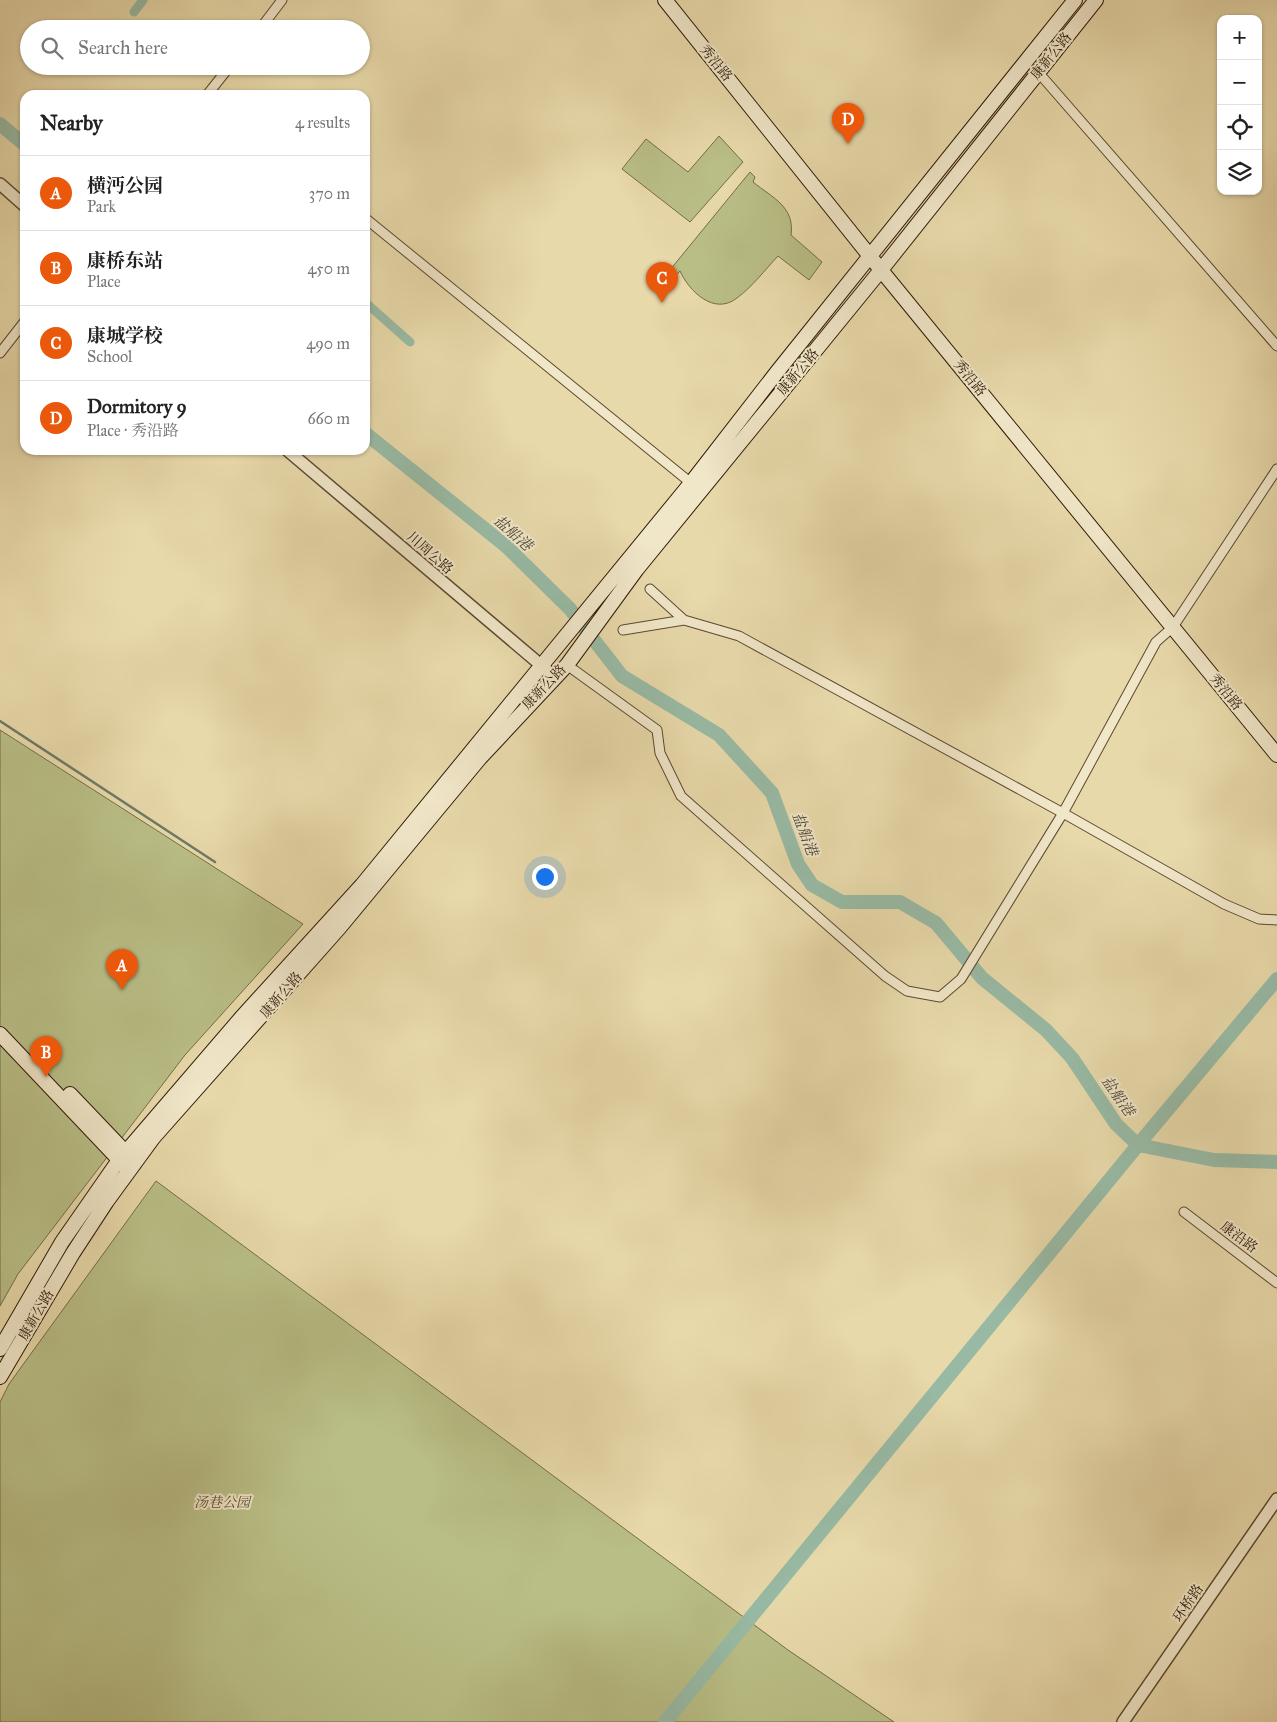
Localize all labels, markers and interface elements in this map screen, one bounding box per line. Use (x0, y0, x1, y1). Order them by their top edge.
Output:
map controls (1217, 15, 1262, 195)
button: + (1217, 15, 1262, 60)
search box (20, 20, 370, 75)
street label: 康新公路 (1027, 29, 1075, 83)
icon: search (38, 34, 66, 62)
text: Search here (78, 36, 168, 59)
street label: 秀沿路 (696, 41, 736, 85)
button: − (1217, 60, 1262, 105)
pin: D (832, 103, 864, 144)
button: locate (1217, 105, 1262, 150)
text: Nearby (40, 110, 103, 136)
text: 4 results (295, 113, 350, 132)
button: layers (1217, 150, 1262, 195)
text: 横沔公园 (87, 174, 163, 197)
text: A (51, 184, 61, 203)
text: 370 m (309, 184, 350, 203)
text: Park (87, 197, 116, 216)
text: 康桥东站 (87, 249, 163, 272)
text: B (51, 259, 61, 278)
text: 450 m (307, 259, 350, 278)
pin: C (646, 262, 678, 303)
text: Place (87, 272, 121, 291)
text: 康城学校 (87, 324, 163, 347)
text: C (51, 334, 61, 353)
text: 490 m (306, 334, 350, 353)
street label: 康新公路 (773, 345, 823, 399)
text: School (87, 347, 132, 366)
street label: 秀沿路 (950, 356, 990, 400)
text: Dormitory 9 (87, 395, 187, 418)
text: D (50, 409, 62, 428)
text: 660 m (307, 409, 350, 428)
text: Place · 秀沿路 (87, 421, 179, 440)
water label: 盐船港 (490, 511, 537, 556)
street label: 川周公路 (403, 528, 457, 578)
street label: 康新公路 (518, 661, 570, 713)
street label: 秀沿路 (1206, 670, 1246, 714)
water label: 盐船港 (789, 810, 822, 860)
your location (532, 864, 558, 890)
pin: A (106, 949, 138, 990)
street label: 康新公路 (256, 968, 306, 1022)
pin: B (30, 1036, 62, 1077)
water label: 盐船港 (1098, 1072, 1139, 1121)
street label: 康沿路 (1217, 1218, 1261, 1256)
street label: 康新公路 (15, 1287, 57, 1343)
park label: 汤巷公园 (194, 1494, 252, 1511)
street label: 环桥路 (1169, 1581, 1207, 1625)

